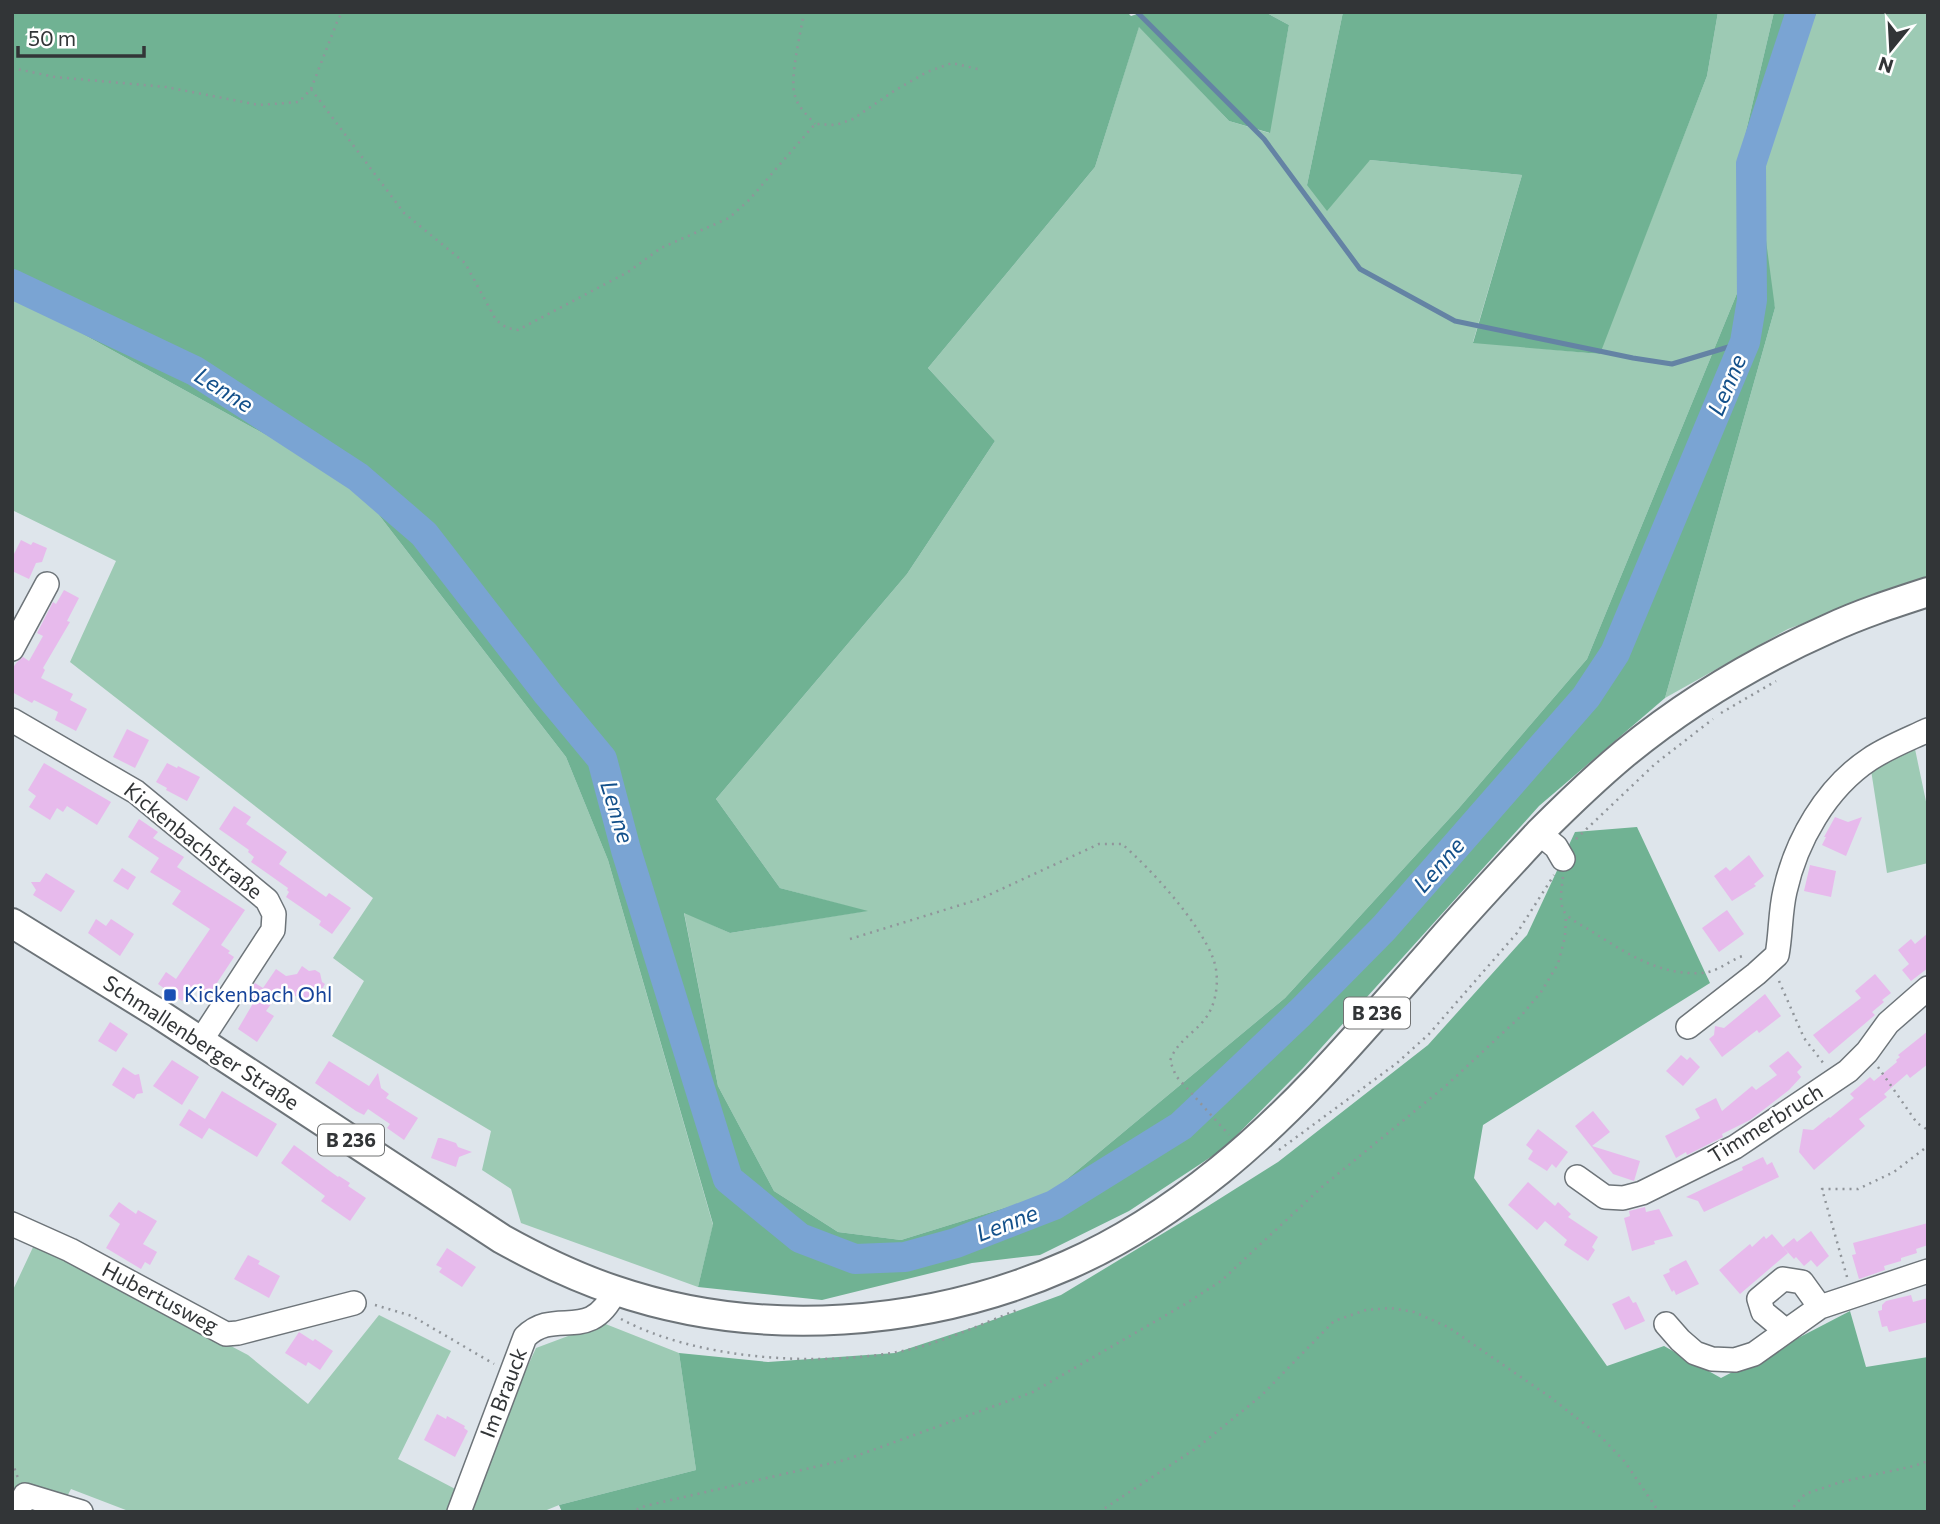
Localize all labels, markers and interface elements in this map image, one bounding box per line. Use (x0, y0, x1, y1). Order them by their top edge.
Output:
scale bar (18, 14, 144, 58)
north arrow (1856, 14, 1926, 84)
text: 50 m (28, 25, 76, 50)
text: N (1875, 53, 1896, 79)
water label: Lenne (1701, 350, 1751, 419)
water label: Lenne (190, 360, 259, 418)
street label: Kickenbachstraße (120, 776, 268, 903)
water label: Lenne (595, 777, 641, 846)
water label: Lenne (1407, 831, 1470, 898)
street label: Schmallenberger Straße (99, 969, 304, 1114)
place label: Kickenbach Ohl (184, 981, 332, 1006)
marker: Kickenbach Ohl (162, 987, 178, 1003)
road number: B 236 (1344, 998, 1410, 1028)
street label: Timmerbruch (1703, 1078, 1827, 1168)
road number: B 236 (318, 1124, 384, 1156)
water label: Lenne (972, 1198, 1041, 1247)
street label: Hubertusweg (98, 1256, 223, 1338)
street label: Im Brauck (474, 1344, 531, 1441)

